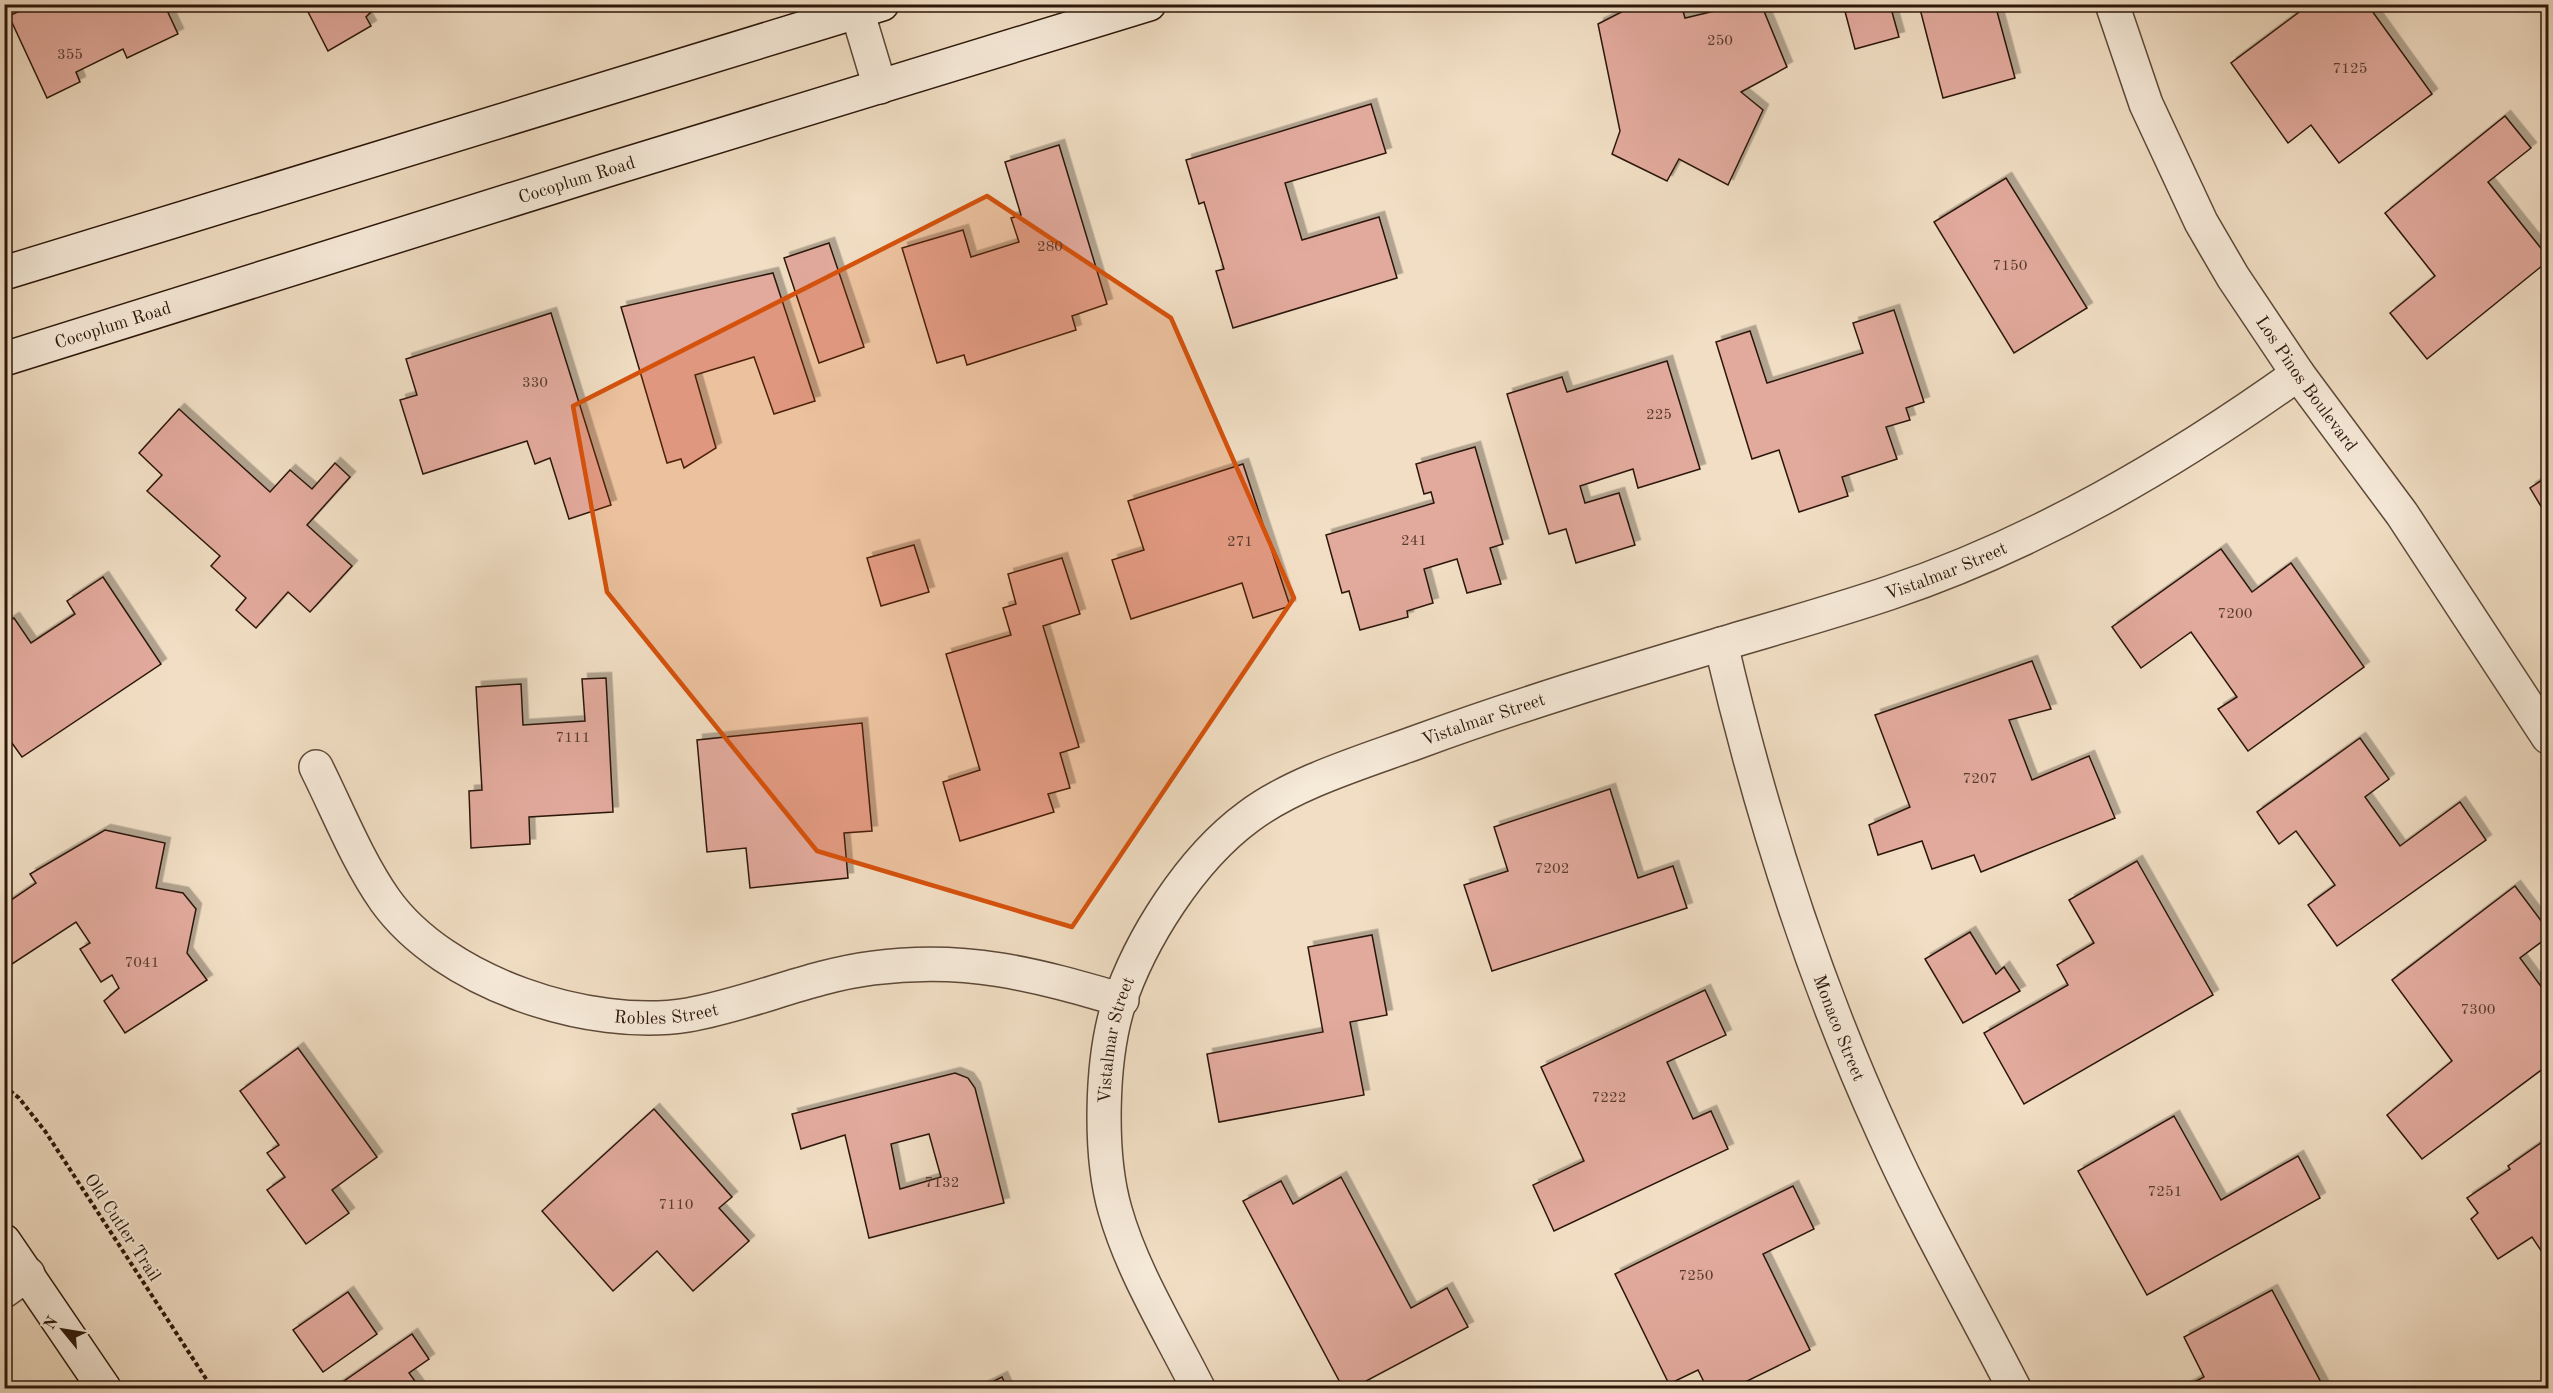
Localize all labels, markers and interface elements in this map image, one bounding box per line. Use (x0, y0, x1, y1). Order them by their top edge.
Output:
house number: 250 (1707, 34, 1733, 49)
house number: 355 (57, 48, 83, 63)
house number: 7125 (2333, 62, 2367, 77)
street label: Cocoplum Road (516, 154, 637, 207)
house number: 280 (1037, 240, 1063, 255)
house number: 7150 (1993, 259, 2027, 274)
street label: Cocoplum Road (53, 299, 174, 353)
street label: Los Pinos Boulevard (2252, 313, 2360, 455)
house number: 330 (522, 376, 548, 391)
house number: 225 (1646, 408, 1672, 423)
house number: 241 (1401, 534, 1427, 549)
house number: 271 (1227, 535, 1253, 550)
street label: Vistalmar Street (1883, 539, 2010, 604)
house number: 7200 (2218, 607, 2252, 622)
street label: Vistalmar Street (1419, 691, 1547, 750)
house number: 7111 (556, 731, 590, 746)
house number: 7207 (1963, 772, 1997, 787)
house number: 7202 (1535, 862, 1569, 877)
house number: 7041 (125, 956, 159, 971)
street label: Monaco Street (1809, 973, 1867, 1084)
street label: Vistalmar Street (1096, 974, 1138, 1104)
street label: Robles Street (613, 1001, 720, 1028)
house number: 7300 (2461, 1003, 2495, 1018)
house number: 7222 (1592, 1091, 1626, 1106)
street label: Old Cutler Trail (81, 1171, 164, 1285)
house number: 7132 (925, 1176, 959, 1191)
house number: 7251 (2148, 1185, 2182, 1200)
house number: 7110 (659, 1198, 693, 1213)
house number: 7250 (1679, 1269, 1713, 1284)
north arrow (33, 1300, 93, 1360)
text: N (42, 1314, 62, 1333)

